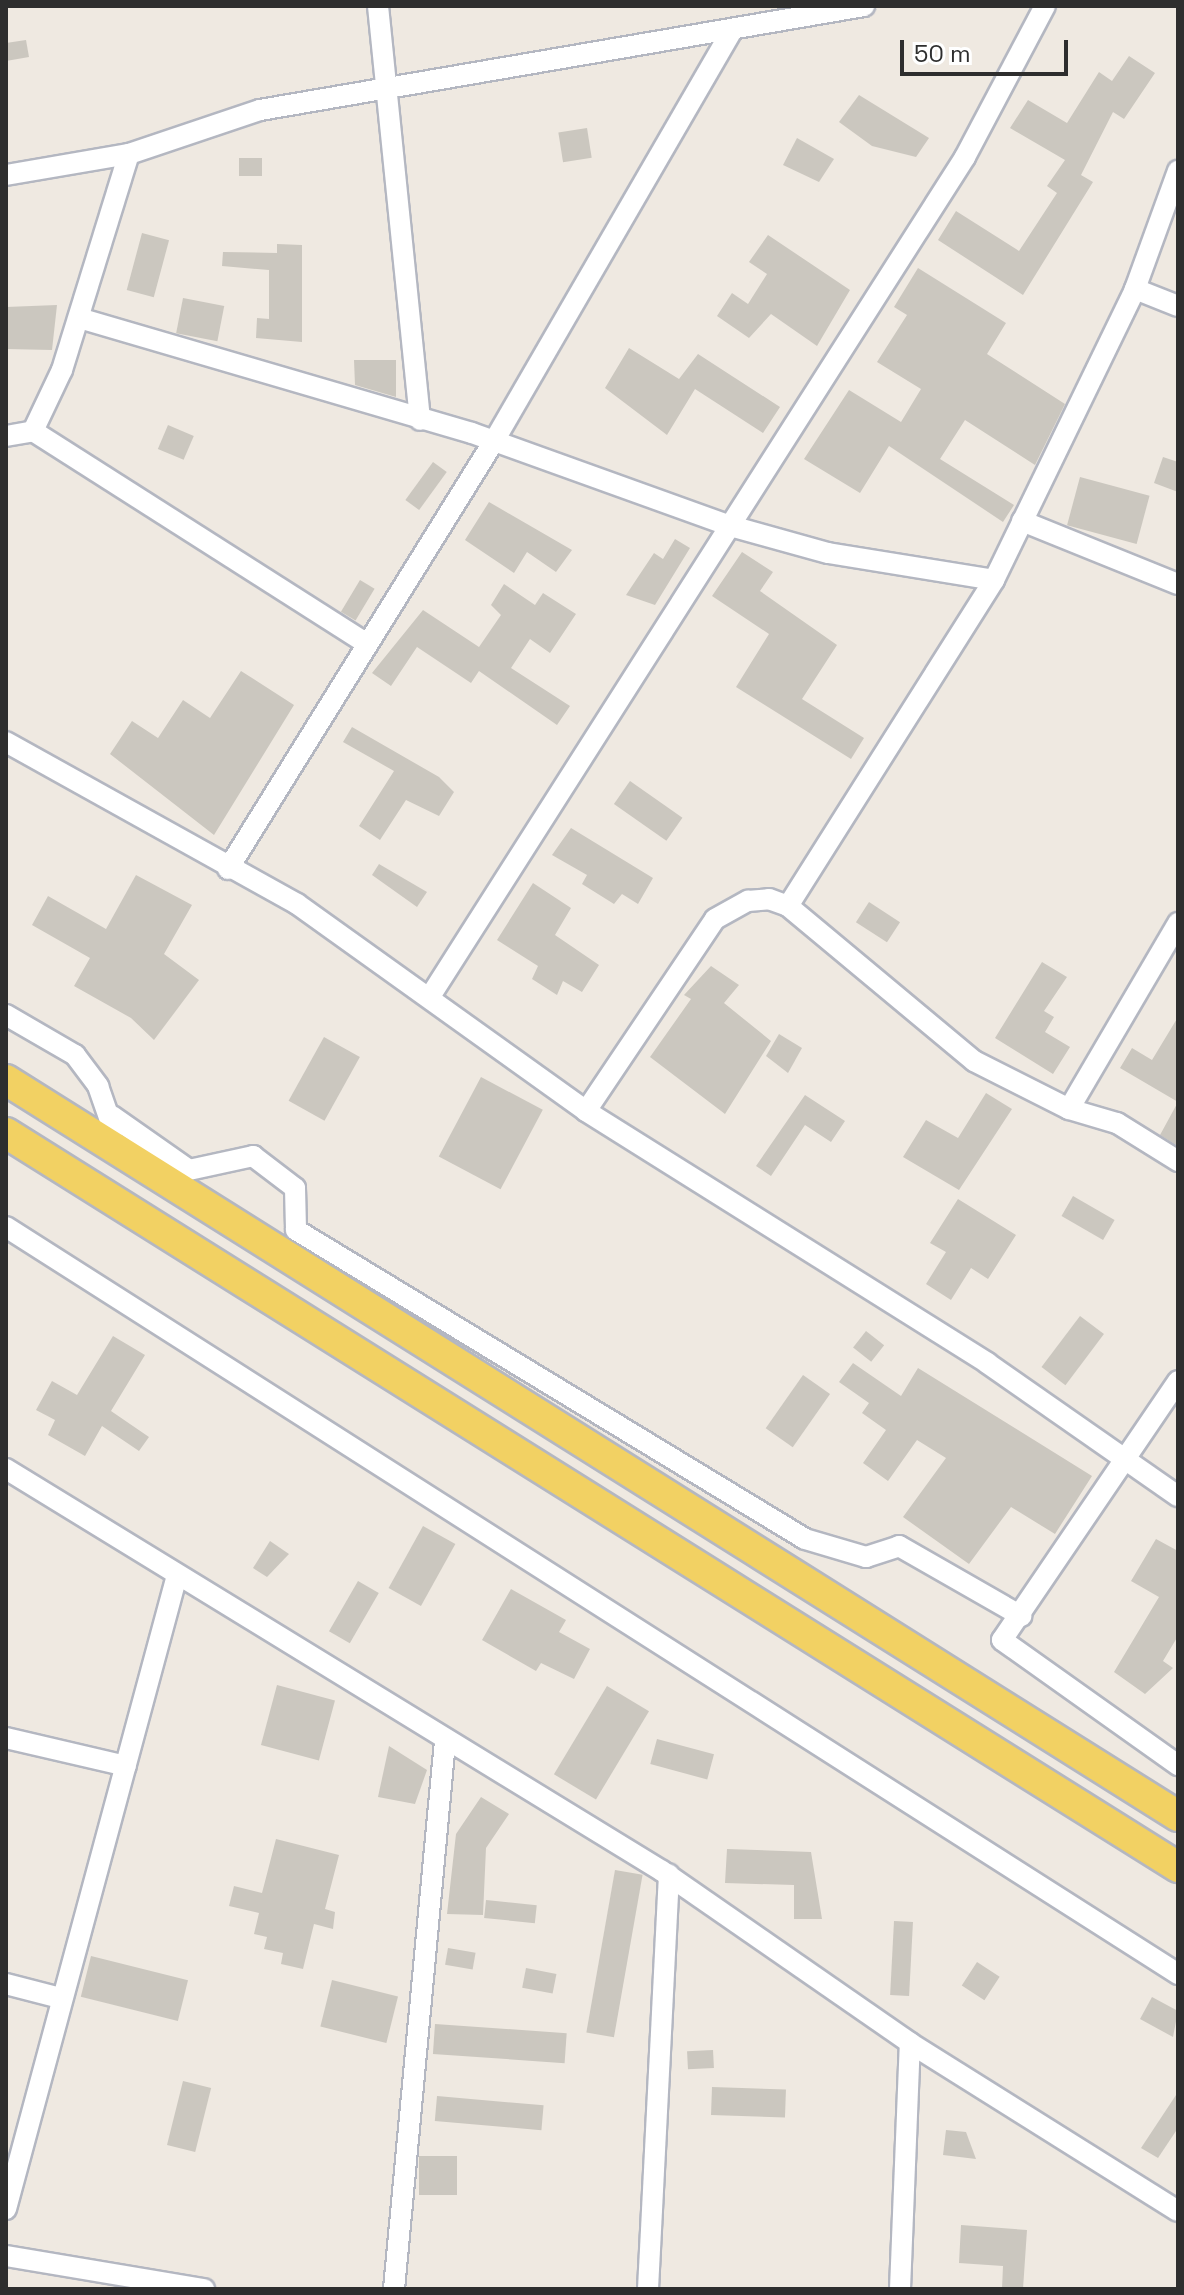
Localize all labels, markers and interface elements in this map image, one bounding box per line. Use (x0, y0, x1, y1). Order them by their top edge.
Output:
scale bar (904, 24, 1072, 74)
text: 50 m (914, 38, 971, 69)

